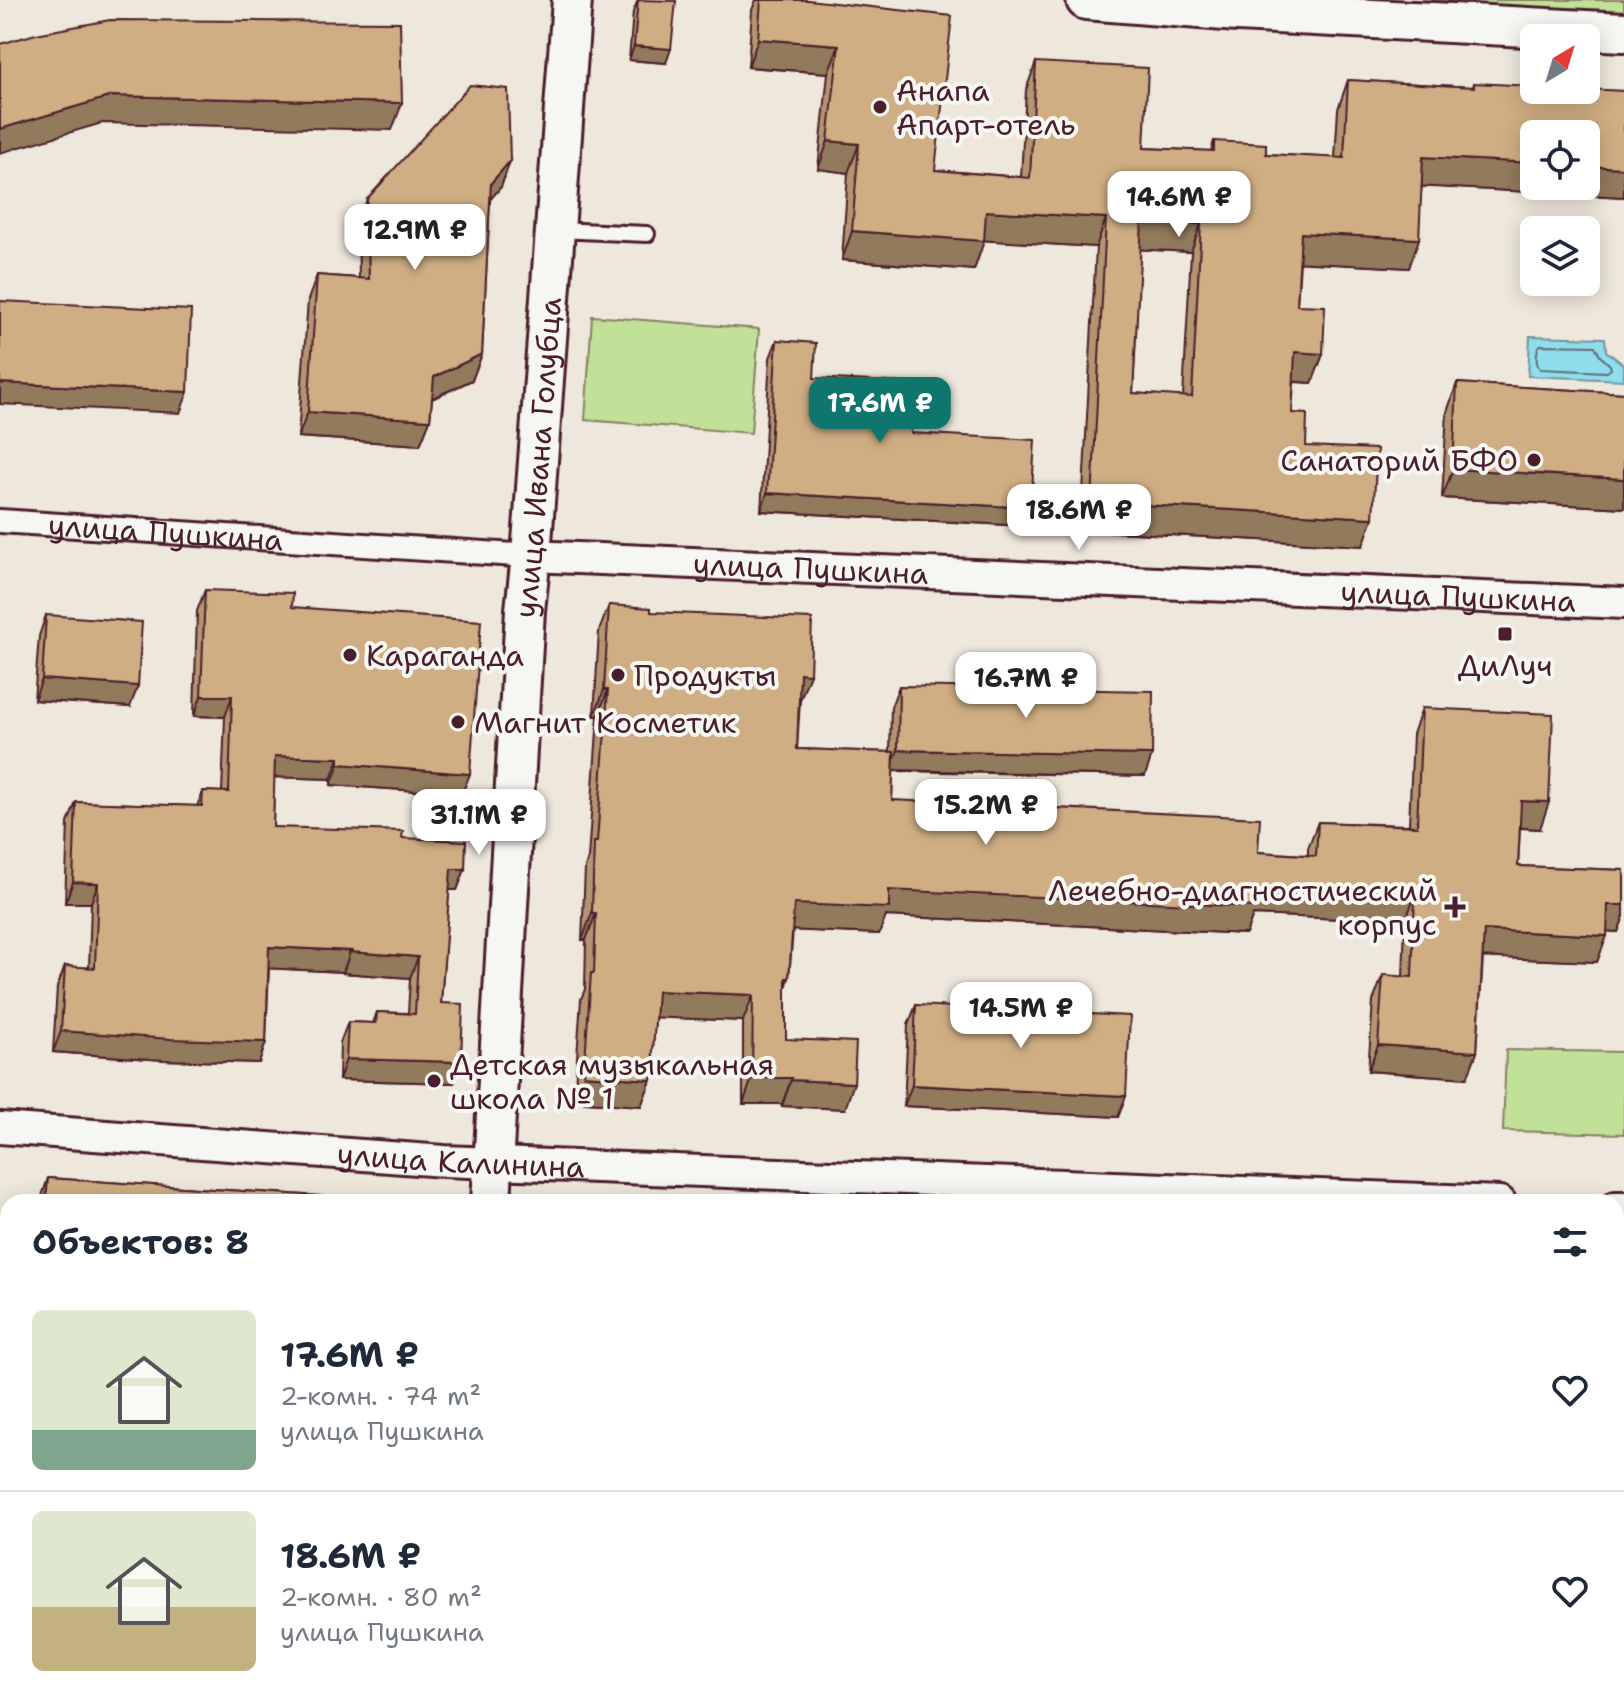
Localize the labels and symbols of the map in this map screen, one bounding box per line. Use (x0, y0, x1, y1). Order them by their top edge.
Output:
north arrow (1520, 24, 1600, 104)
place label: Анапа Апарт-отель (896, 70, 1076, 145)
marker: Анапа Апарт-отель (871, 98, 889, 116)
pin: 14.6M ₽ (1105, 171, 1253, 239)
pin: 12.9M ₽ (341, 204, 489, 272)
street label: улица Ивана Голубца (504, 295, 571, 620)
pin: 17.6M ₽ (806, 377, 954, 445)
place label: Санаторий БФО (1280, 440, 1518, 481)
marker: Санаторий БФО (1525, 451, 1543, 469)
pin: 18.6M ₽ (1005, 484, 1153, 552)
street label: улица Пушкина (47, 504, 285, 560)
street label: улица Пушкина (692, 542, 930, 594)
street label: улица Пушкина (1340, 570, 1577, 621)
marker: ДиЛуч (1496, 625, 1514, 643)
place label: Караганда (366, 635, 524, 676)
place label: ДиЛуч (1458, 645, 1552, 686)
marker: Караганда (341, 646, 359, 664)
pin: 16.7M ₽ (952, 652, 1100, 720)
place label: Продукты (634, 655, 777, 696)
marker: Продукты (609, 666, 627, 684)
place label: Магнит Косметик (474, 702, 737, 743)
marker: Магнит Косметик (449, 713, 467, 731)
pin: 15.2M ₽ (912, 779, 1060, 847)
pin: 31.1M ₽ (405, 789, 553, 857)
place label: Лечебно-диагностический корпус (1048, 870, 1437, 945)
marker: Лечебно-диагностический корпус (1444, 896, 1466, 918)
pin: 14.5M ₽ (947, 982, 1095, 1050)
place label: Детская музыкальная школа № 1 (450, 1044, 774, 1119)
marker: Детская музыкальная школа № 1 (425, 1072, 443, 1090)
street label: улица Калинина (336, 1133, 586, 1187)

